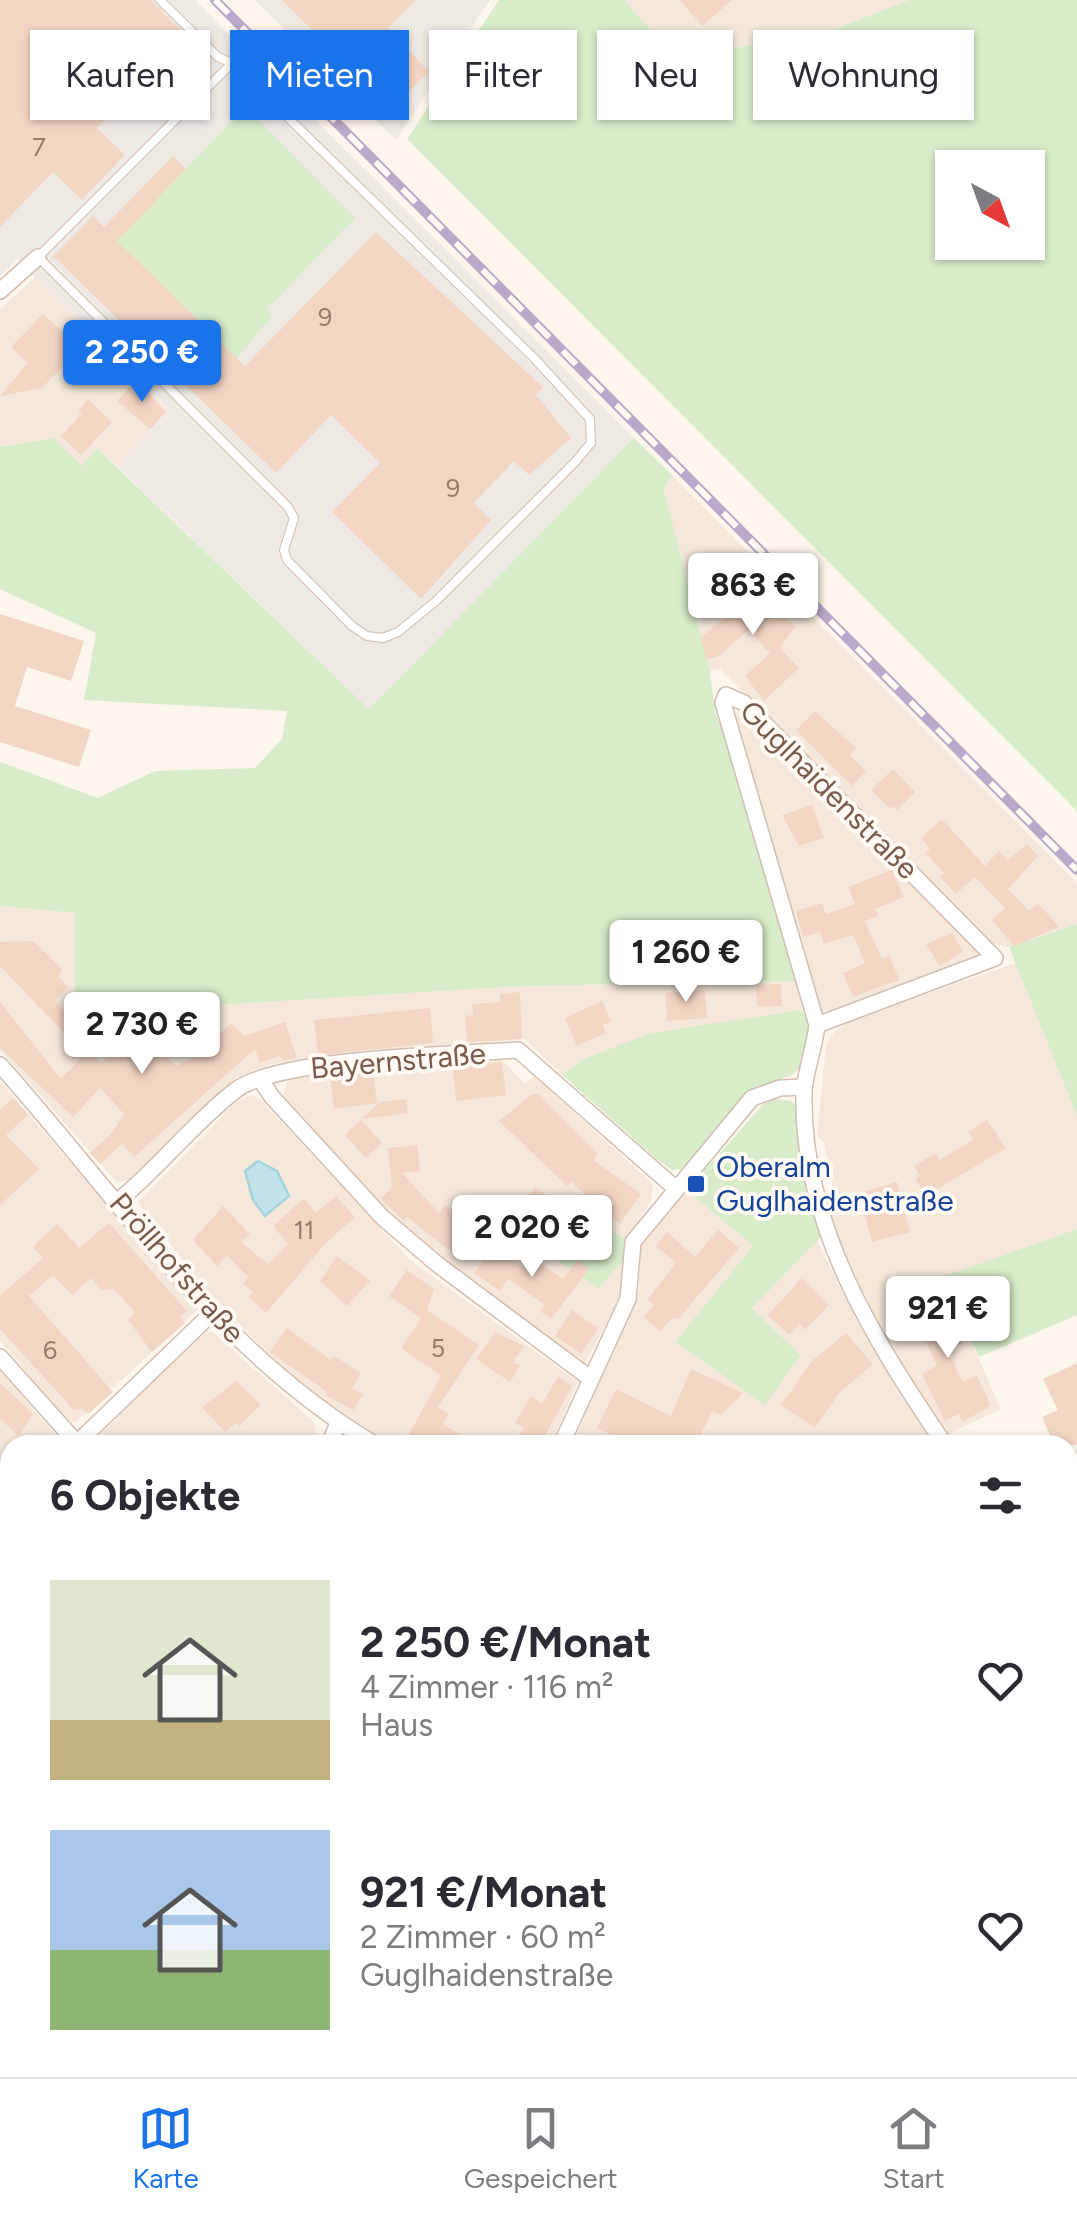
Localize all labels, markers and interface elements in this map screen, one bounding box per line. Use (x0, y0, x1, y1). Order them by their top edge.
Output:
chip: Kaufen (30, 30, 210, 120)
chip: Mieten (230, 30, 409, 120)
chip: Filter (429, 30, 577, 120)
chip: Neu (597, 30, 733, 120)
chip: Wohnung (753, 30, 974, 120)
house number: 7 (32, 132, 46, 162)
north arrow (935, 150, 1045, 260)
map controls (935, 150, 1045, 260)
house number: 9 (318, 302, 332, 332)
pin: 2 250 € (50, 320, 234, 405)
text: 2 250 € (85, 333, 199, 371)
house number: 9 (446, 473, 460, 503)
pin: 863 € (683, 553, 823, 638)
text: 863 € (710, 566, 796, 604)
street label: Guglhaidenstraße (732, 693, 926, 887)
pin: 1 260 € (594, 920, 778, 1005)
text: 1 260 € (632, 933, 740, 971)
pin: 2 730 € (50, 992, 234, 1077)
text: 2 730 € (86, 1005, 198, 1043)
street label: Bayernstraße (309, 1034, 487, 1087)
place label: Oberalm Guglhaidenstraße (716, 1148, 954, 1219)
marker: Oberalm Guglhaidenstraße (685, 1173, 707, 1195)
street label: Pröllhofstraße (102, 1185, 253, 1350)
pin: 2 020 € (440, 1195, 624, 1280)
text: 2 020 € (474, 1208, 590, 1246)
house number: 11 (294, 1215, 314, 1245)
pin: 921 € (878, 1276, 1018, 1361)
text: 921 € (908, 1289, 988, 1327)
house number: 5 (431, 1333, 445, 1363)
house number: 6 (43, 1335, 57, 1365)
icon: filters (973, 1468, 1028, 1523)
text: 6 Objekte (50, 1470, 240, 1521)
text: 2 250 €/Monat (360, 1617, 651, 1668)
icon: home (130, 1620, 250, 1740)
icon: heart (973, 1653, 1028, 1708)
text: 4 Zimmer · 116 m² (360, 1668, 614, 1706)
text: Haus (360, 1706, 433, 1744)
text: 921 €/Monat (360, 1867, 607, 1918)
icon: home (130, 1870, 250, 1990)
icon: heart (973, 1903, 1028, 1958)
text: 2 Zimmer · 60 m² (360, 1918, 606, 1956)
text: Guglhaidenstraße (360, 1956, 613, 1994)
tab: Karte (132, 2101, 199, 2195)
tab: Gespeichert (464, 2101, 618, 2195)
tab: Start (883, 2101, 945, 2195)

